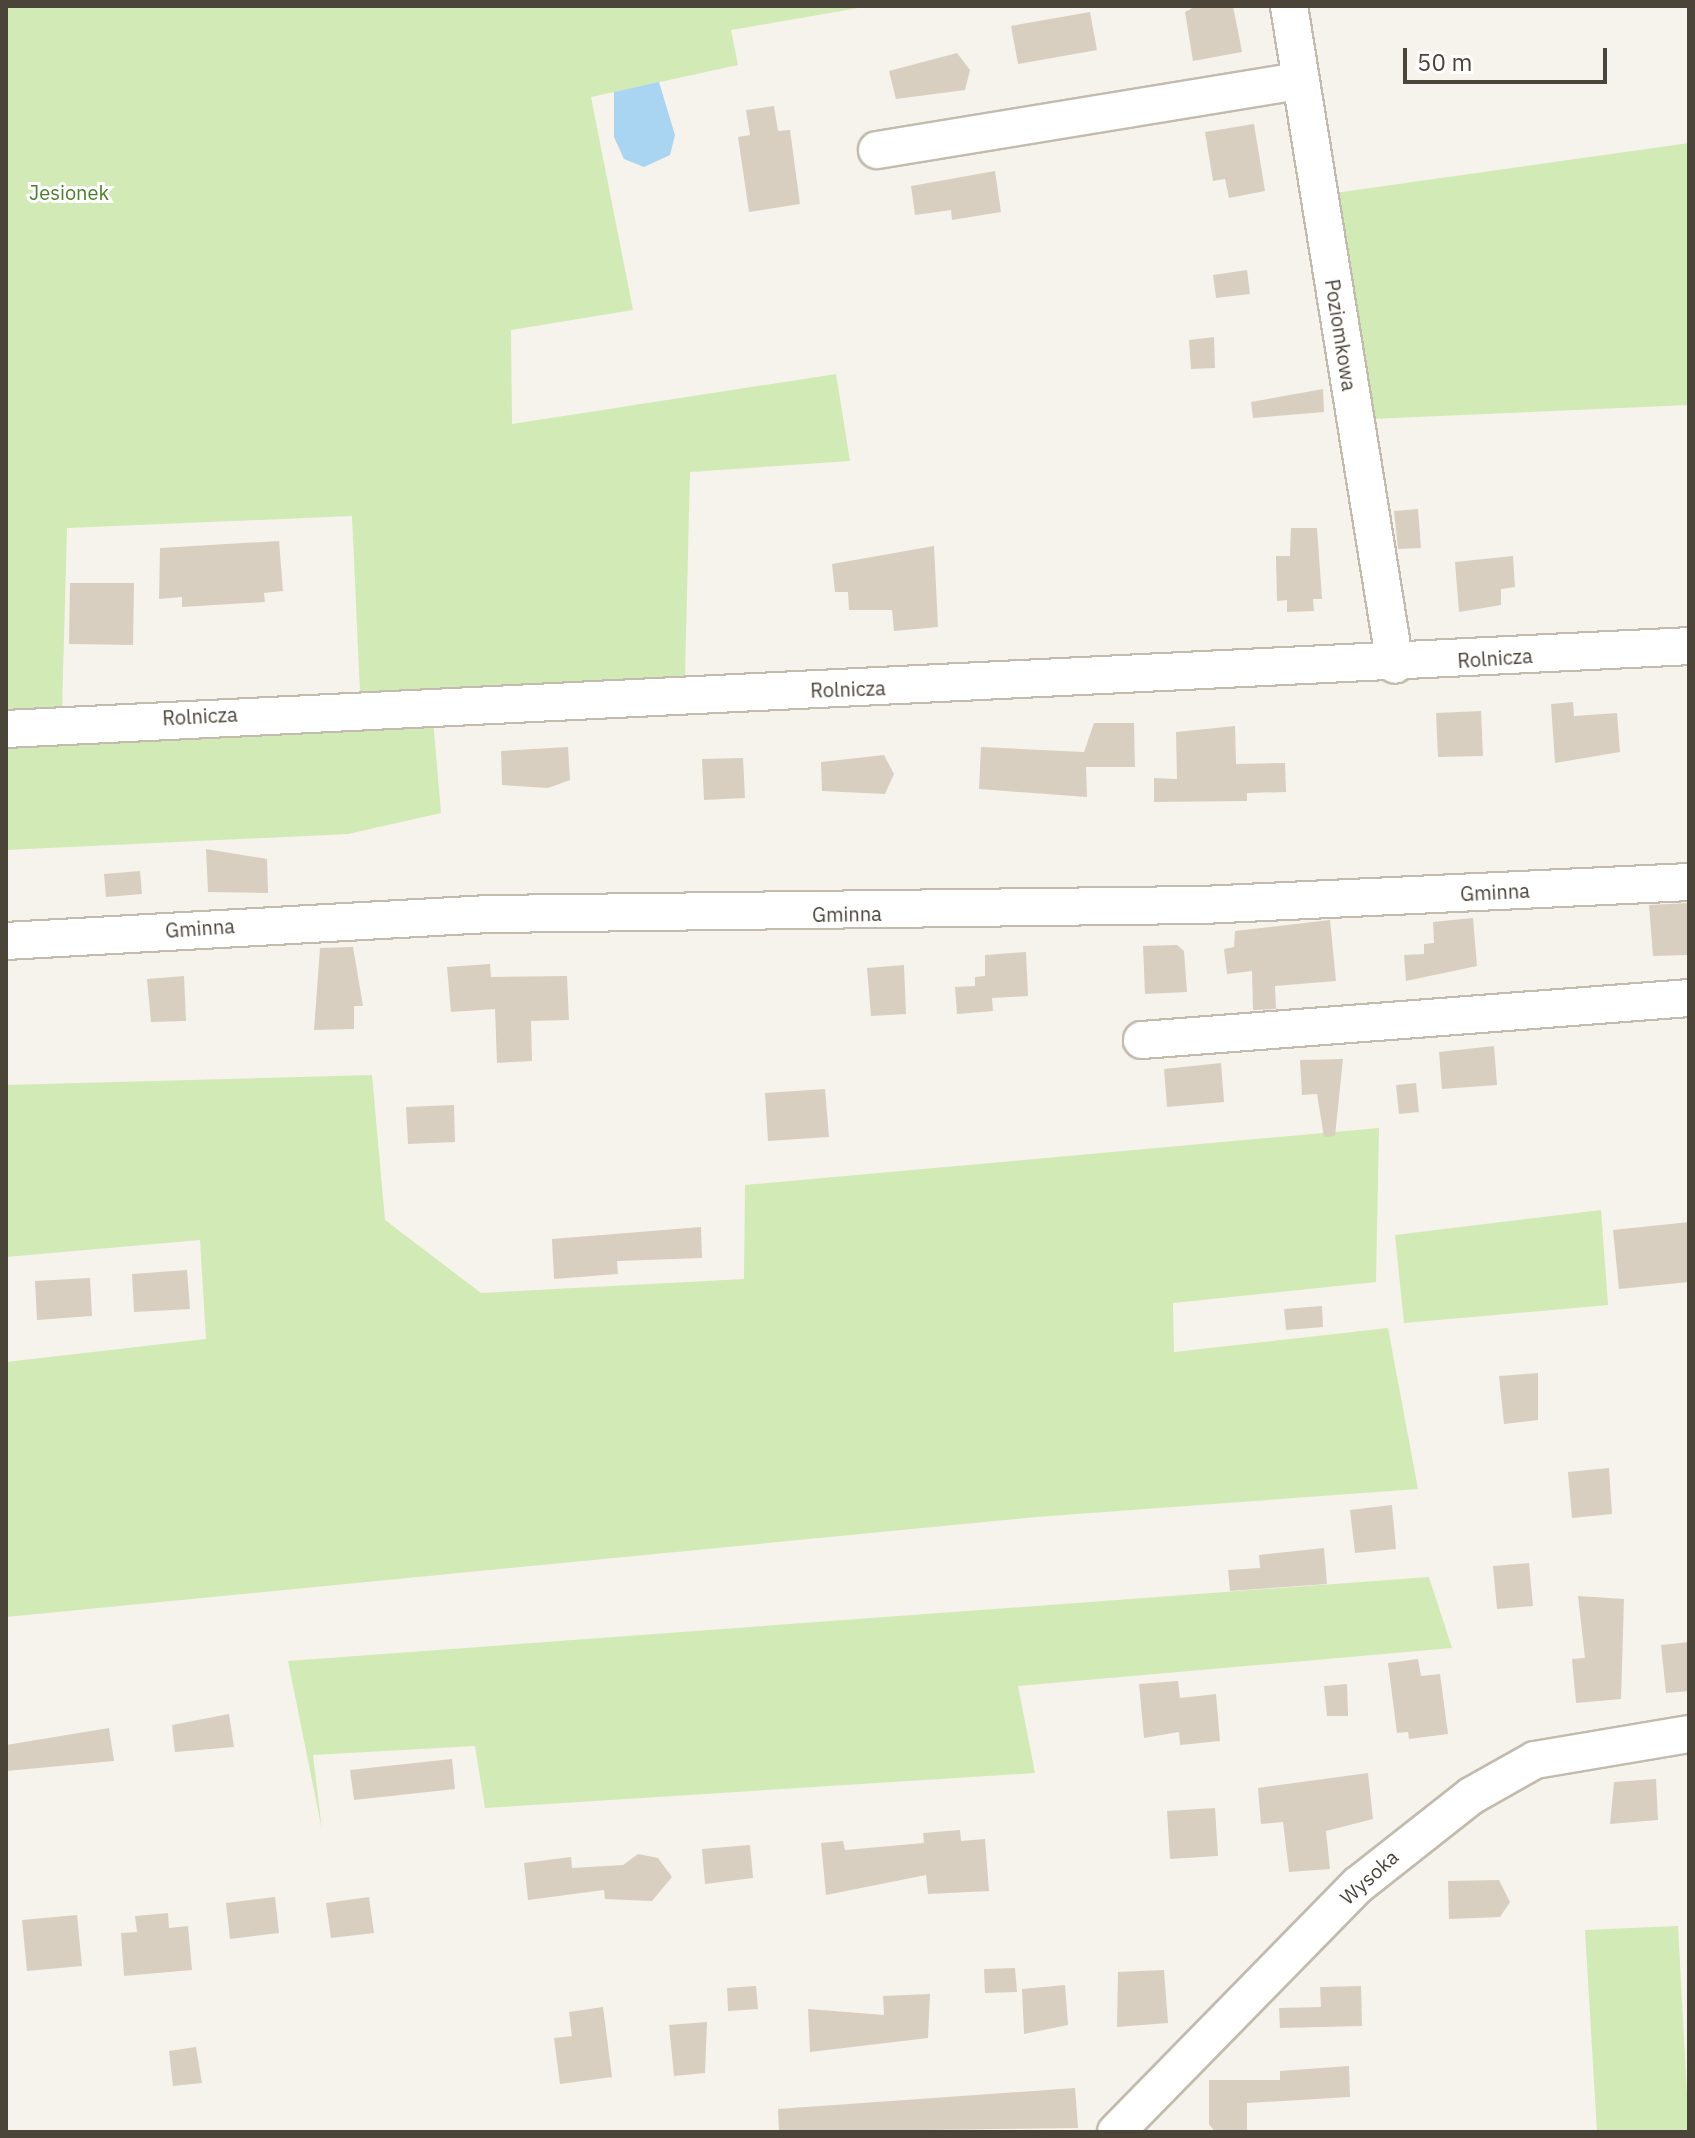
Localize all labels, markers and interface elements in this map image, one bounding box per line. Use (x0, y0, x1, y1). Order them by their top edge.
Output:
scale bar (1407, 32, 1611, 82)
text: 50 m (1417, 46, 1472, 78)
park label: Jesionek (29, 180, 109, 204)
street label: Poziomkowa (1320, 277, 1362, 393)
street label: Rolnicza (1456, 643, 1534, 673)
street label: Rolnicza (810, 676, 886, 702)
street label: Rolnicza (162, 702, 238, 730)
street label: Gminna (1460, 878, 1530, 906)
street label: Gminna (812, 901, 882, 927)
street label: Gminna (164, 914, 236, 942)
street label: Wysoka (1335, 1845, 1403, 1909)

